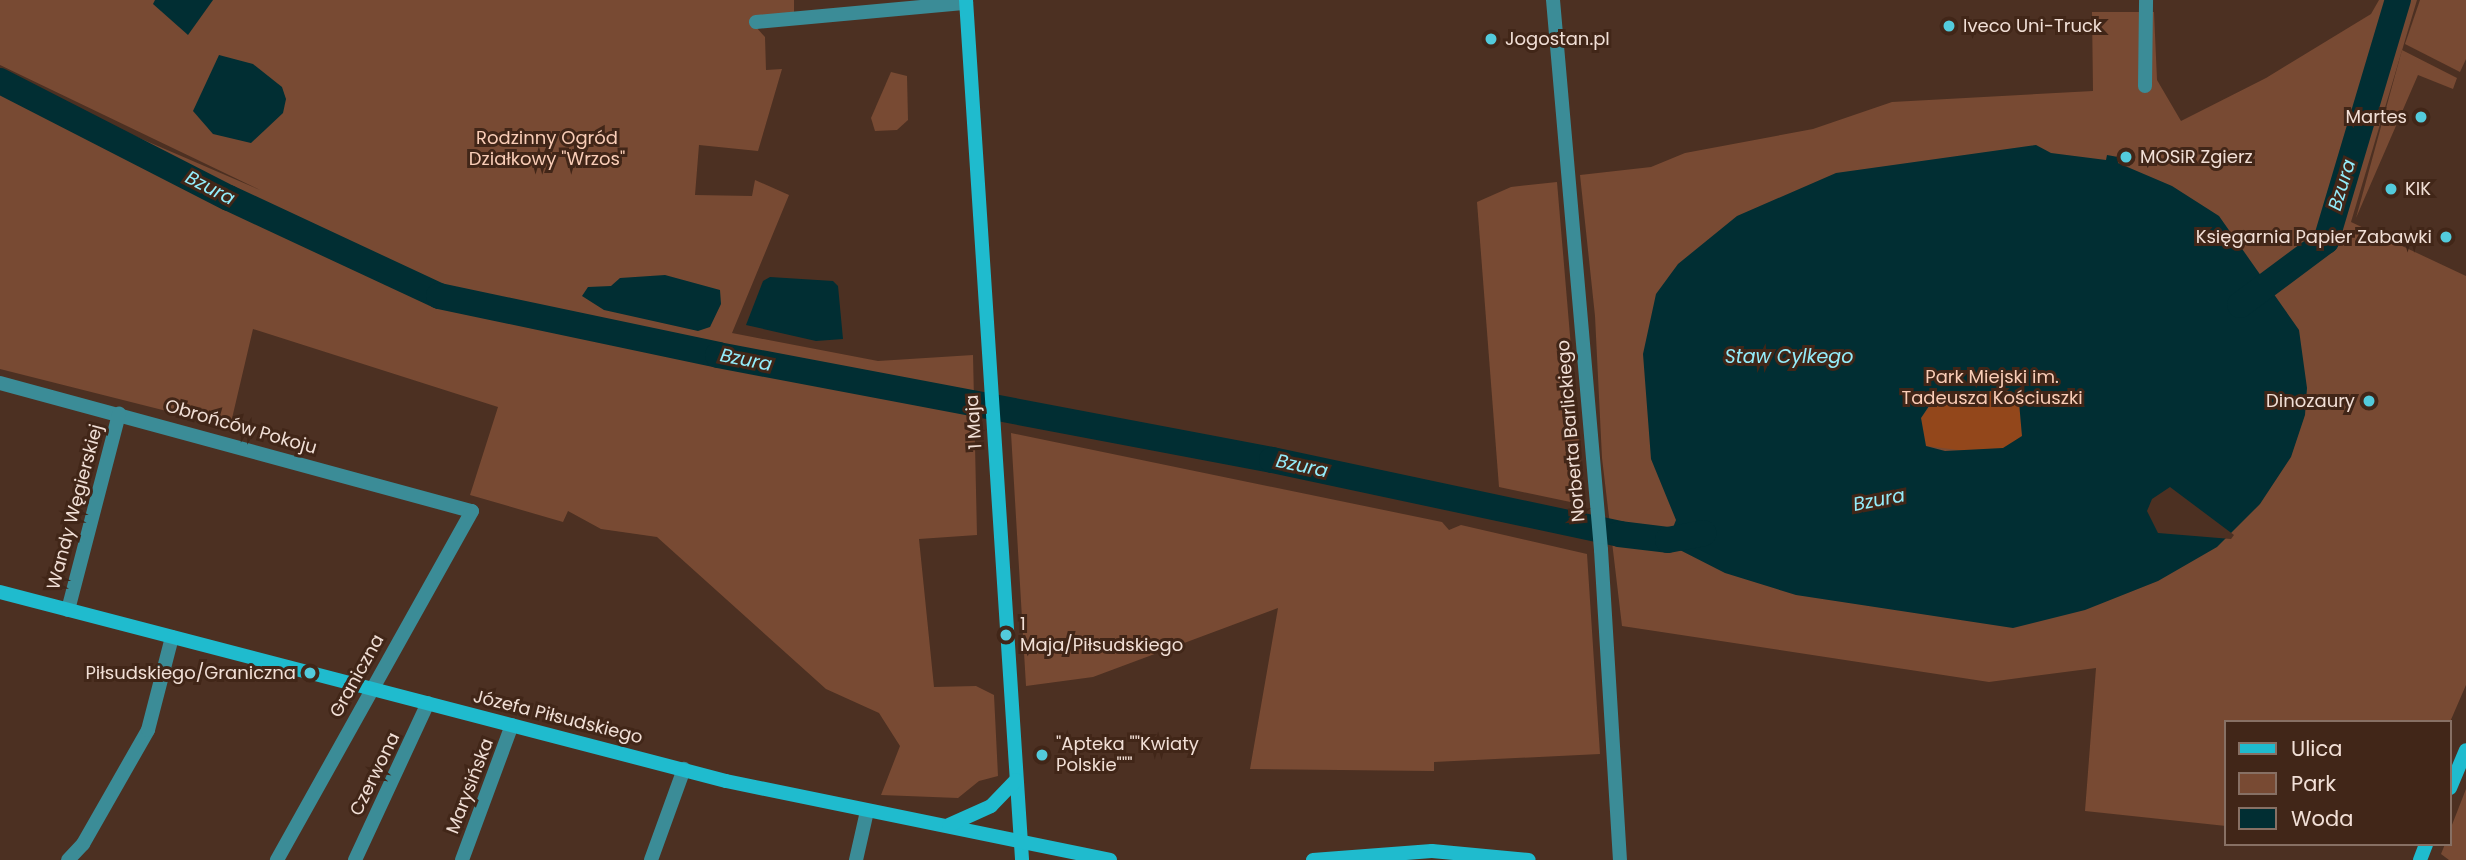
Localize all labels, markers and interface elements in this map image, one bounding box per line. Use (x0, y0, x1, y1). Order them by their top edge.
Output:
place label: Iveco Uni-Truck (1963, 15, 2102, 37)
marker: Iveco Uni-Truck (1941, 18, 1957, 34)
place label: Jogostan.pl (1505, 28, 1610, 50)
marker: Jogostan.pl (1483, 31, 1499, 47)
place label: Martes (2346, 106, 2407, 128)
marker: Martes (2413, 109, 2429, 125)
park label: Rodzinny Ogród Działkowy "Wrzos" (469, 128, 625, 170)
place label: MOSiR Zgierz (2140, 146, 2253, 168)
marker: MOSiR Zgierz (2118, 149, 2134, 165)
water label: Bzura (2323, 157, 2361, 213)
water label: Bzura (181, 166, 239, 210)
place label: KIK (2405, 178, 2431, 200)
marker: KIK (2383, 181, 2399, 197)
place label: Księgarnia Papier Zabawki (2196, 226, 2432, 248)
marker: Księgarnia Papier Zabawki (2438, 229, 2454, 245)
street label: Norberta Barlickiego (1552, 339, 1590, 523)
water label: Bzura (718, 344, 774, 376)
water label: Staw Cylkego (1725, 346, 1853, 368)
park label: Park Miejski im. Tadeusza Kościuszki (1901, 367, 2083, 410)
place label: Dinozaury (2266, 390, 2355, 412)
marker: Dinozaury (2361, 393, 2377, 409)
street label: 1 Maja (961, 394, 987, 450)
street label: Obrońców Pokoju (163, 395, 319, 459)
street label: Wandy Węgierskiej (43, 422, 107, 592)
water label: Bzura (1274, 449, 1330, 483)
water label: Bzura (1851, 484, 1907, 516)
place label: 1 Maja/Piłsudskiego (1020, 614, 1183, 656)
marker: 1 Maja/Piłsudskiego (998, 627, 1014, 643)
street label: Graniczna (325, 631, 389, 721)
place label: Piłsudskiego/Graniczna (85, 662, 296, 684)
marker: Piłsudskiego/Graniczna (302, 665, 318, 681)
street label: Józefa Piłsudskiego (471, 686, 645, 748)
legend (2224, 720, 2452, 846)
street label: Czerwona (346, 729, 404, 819)
place label: "Apteka ""Kwiaty Polskie""" (1056, 734, 1199, 776)
text: Ulica (2291, 734, 2342, 763)
street label: Marysińska (442, 735, 498, 837)
marker: "Apteka ""Kwiaty Polskie""" (1034, 747, 1050, 763)
text: Park (2291, 769, 2336, 798)
text: Woda (2291, 804, 2353, 833)

